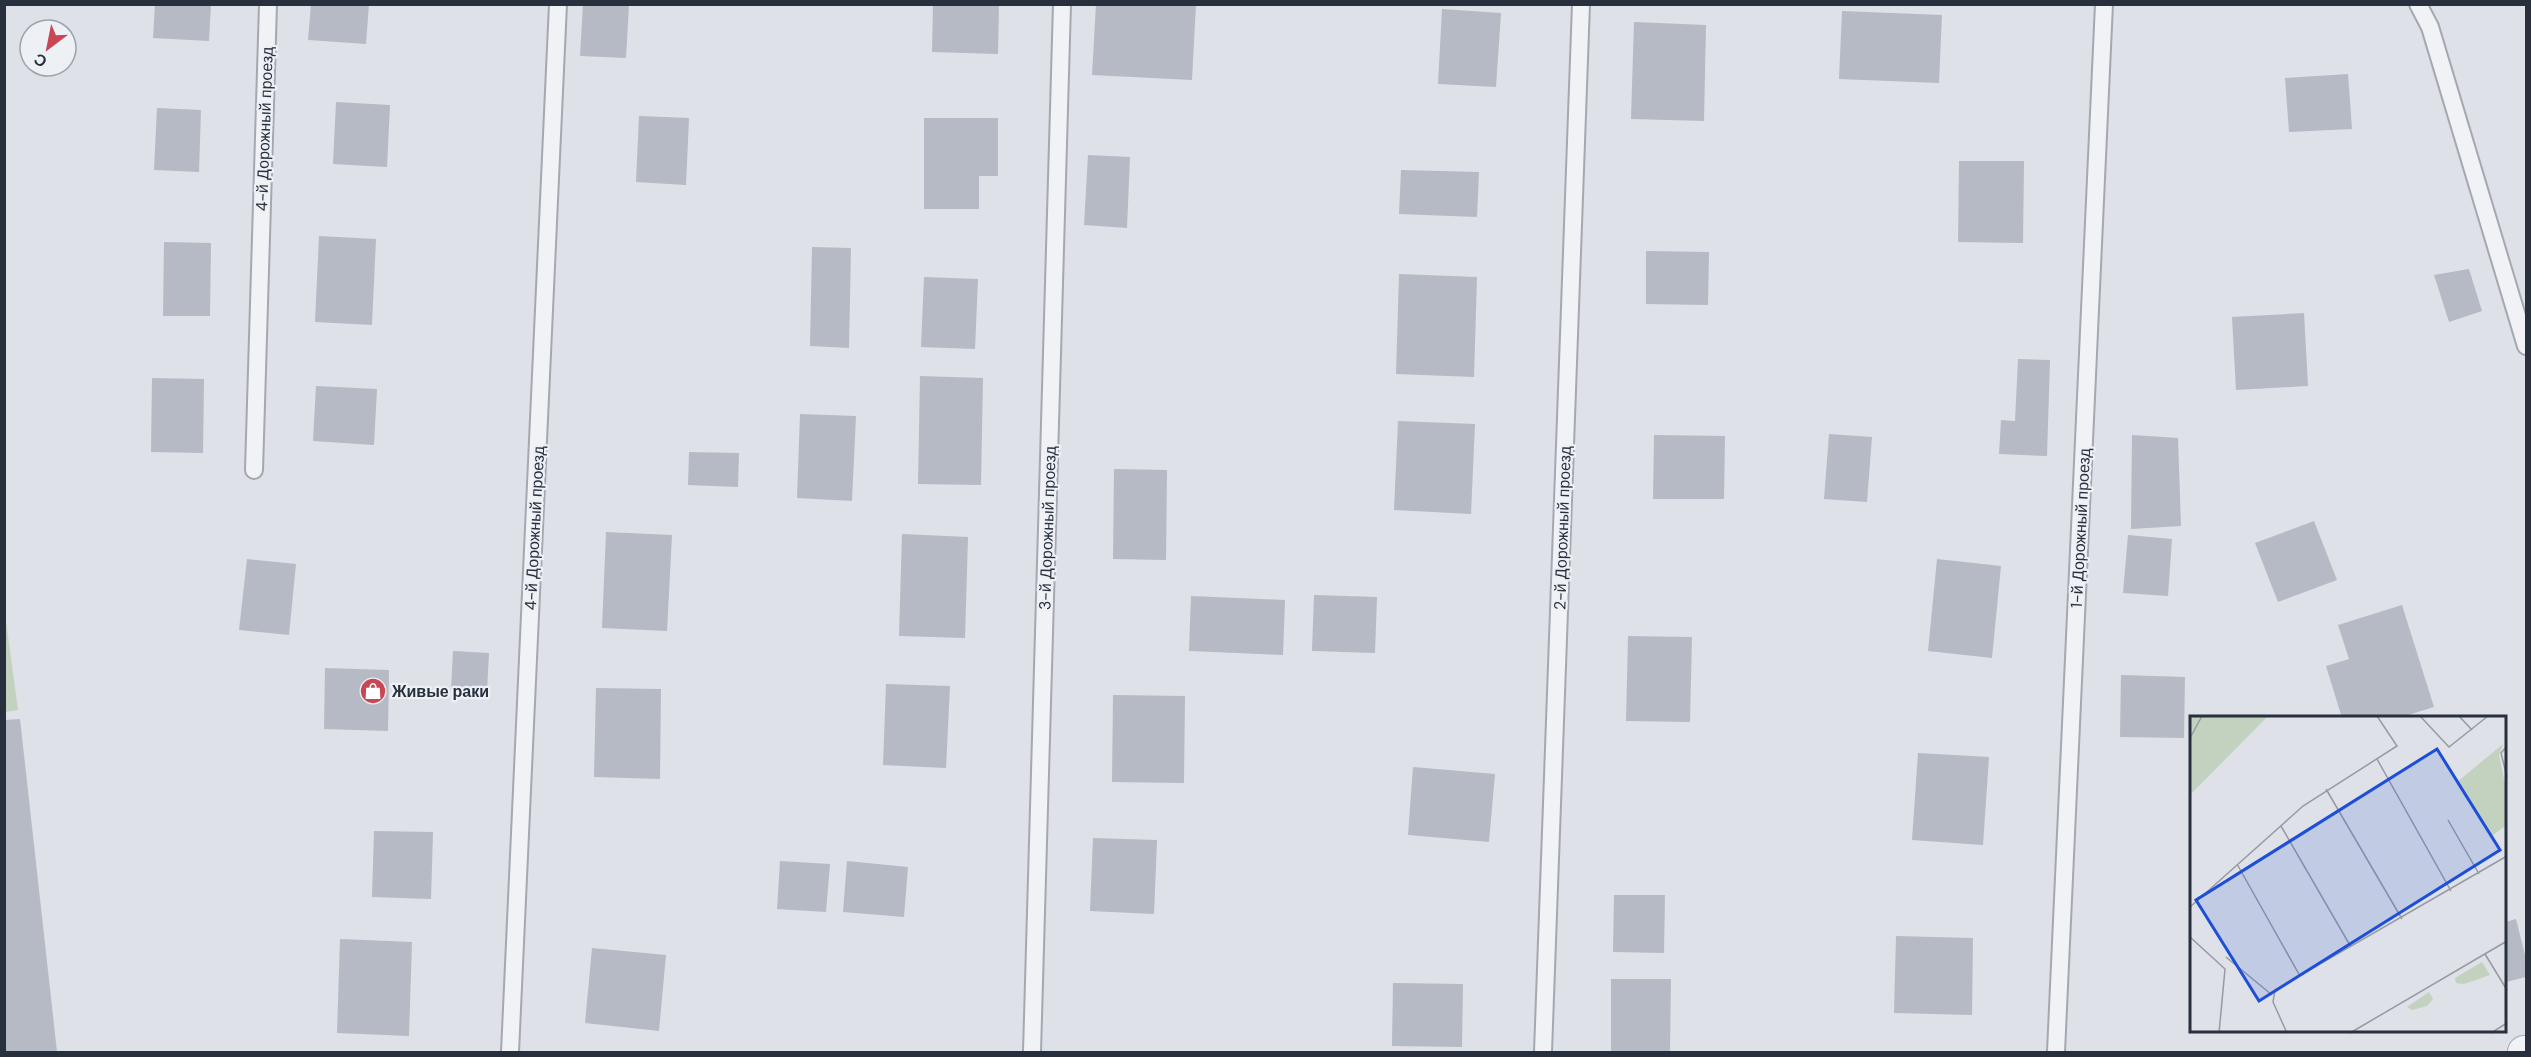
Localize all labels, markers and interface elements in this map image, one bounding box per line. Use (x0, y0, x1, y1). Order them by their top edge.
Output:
north arrow (18, 18, 78, 78)
street label: 4-й Дорожный проезд (251, 46, 278, 212)
text: С (29, 48, 51, 72)
street label: 4-й Дорожный проезд (520, 445, 549, 611)
street label: 3-й Дорожный проезд (1034, 445, 1061, 611)
street label: 2-й Дорожный проезд (1549, 445, 1576, 610)
street label: 1-й Дорожный проезд (2066, 447, 2095, 608)
shop icon: Живые раки (358, 676, 388, 706)
place label: Живые раки (391, 681, 489, 702)
inset map (2190, 716, 2507, 1033)

